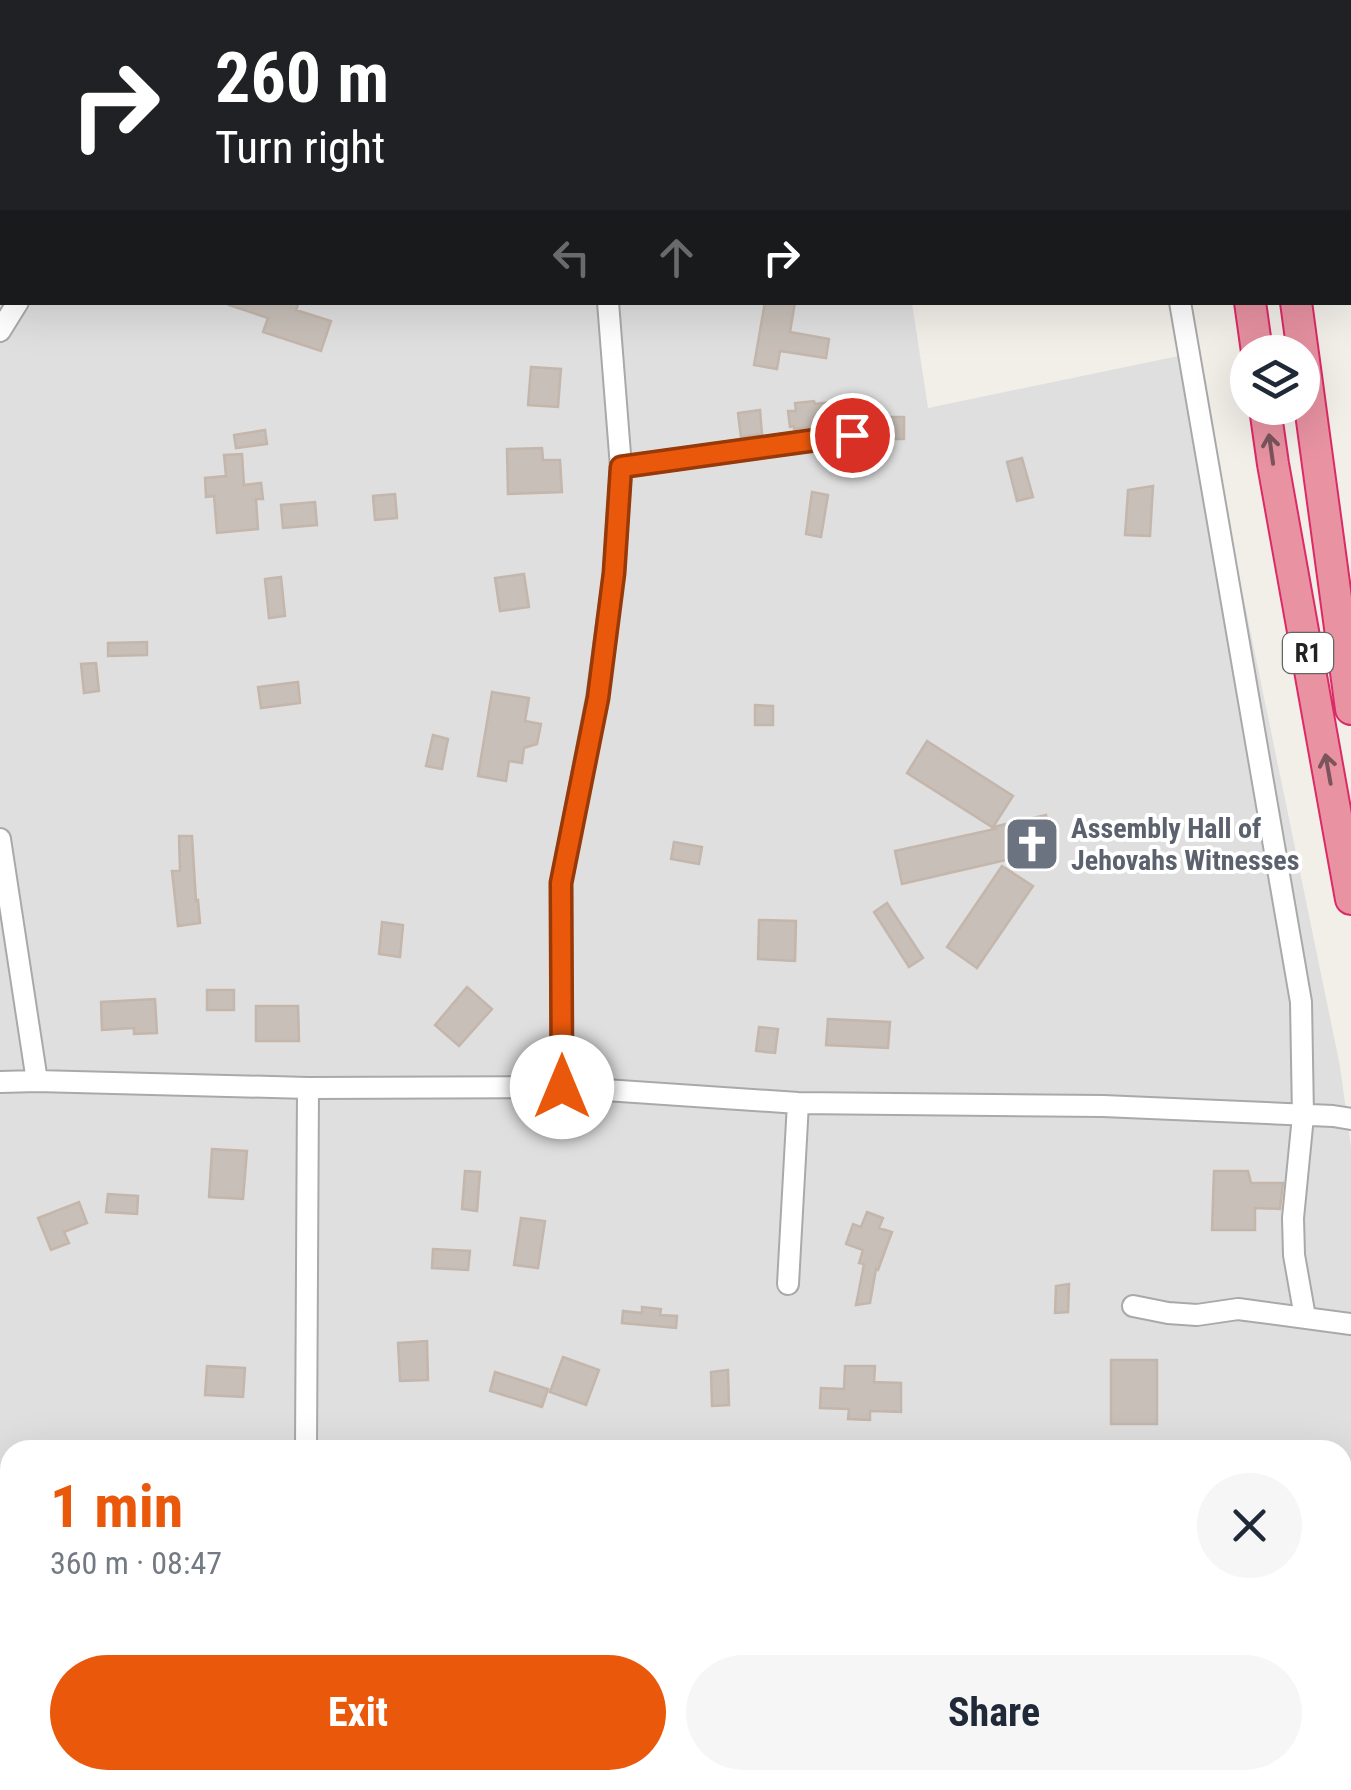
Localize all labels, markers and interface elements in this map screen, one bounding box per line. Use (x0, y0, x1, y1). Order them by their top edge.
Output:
text: 260 m (215, 37, 389, 119)
icon: right (50, 40, 180, 170)
text: Turn right (215, 121, 385, 174)
icon: left (544, 230, 599, 285)
icon: ahead (649, 230, 704, 285)
icon: right (754, 230, 809, 285)
map controls (1230, 335, 1320, 425)
button: layers (1230, 335, 1320, 425)
pin (810, 393, 895, 478)
icon: arrive (825, 408, 880, 463)
one-way arrow (1261, 433, 1279, 465)
road number: R1 (1283, 633, 1333, 673)
one-way arrow (1318, 753, 1337, 785)
place label: Assembly Hall of Jehovahs Witnesses (1071, 812, 1299, 877)
church icon: Assembly Hall of Jehovahs Witnesses (1002, 814, 1062, 874)
position arrow (510, 1035, 614, 1139)
text: 1 min (50, 1471, 183, 1542)
button: close (1197, 1473, 1302, 1578)
text: 360 m · 08:47 (50, 1544, 222, 1582)
button: Exit (50, 1655, 666, 1770)
button: Share (686, 1655, 1302, 1770)

